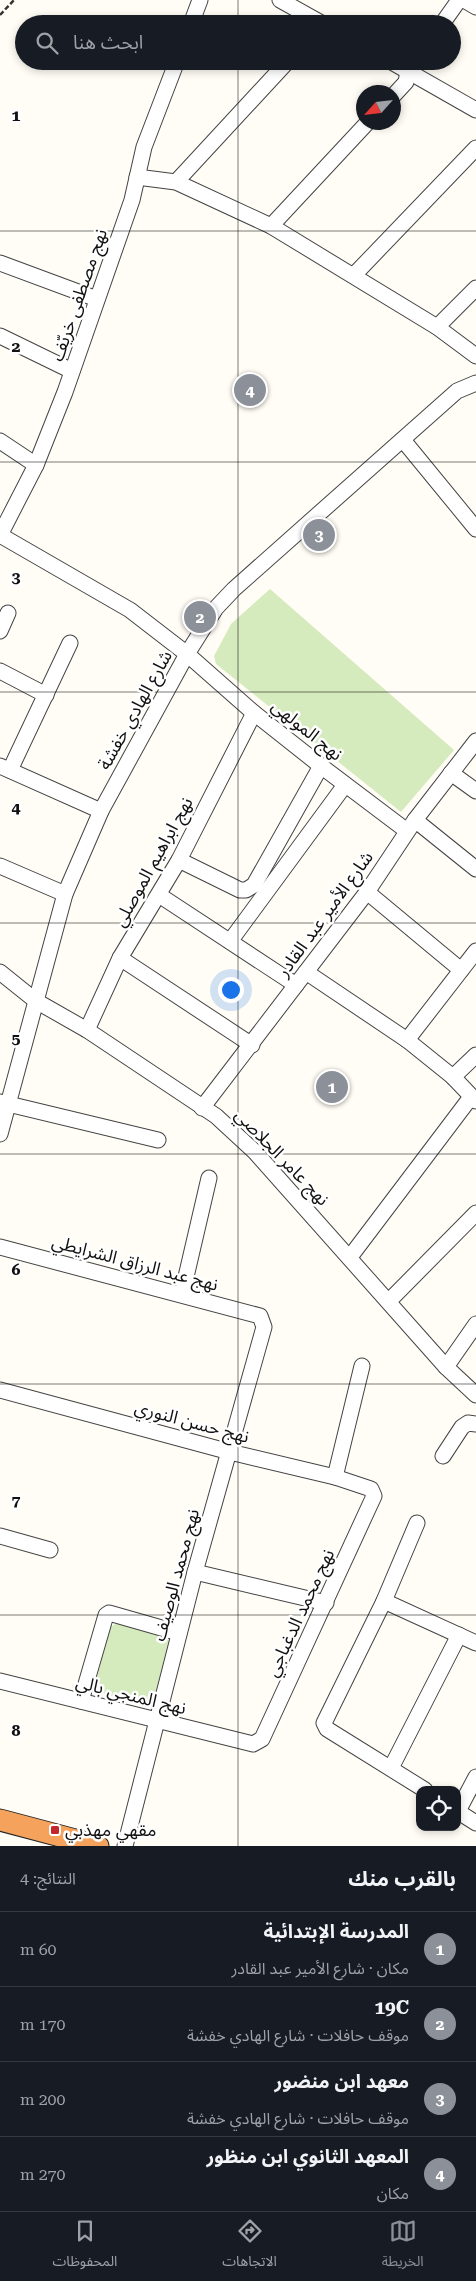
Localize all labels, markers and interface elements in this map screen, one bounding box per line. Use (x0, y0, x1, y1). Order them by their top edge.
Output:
search box (15, 15, 461, 70)
icon: search (33, 29, 61, 57)
text: ابحث هنا (73, 31, 143, 54)
north arrow (356, 85, 401, 130)
text: 1 (12, 106, 21, 125)
street label: نهج مصطفى خريّف (46, 226, 114, 365)
text: 2 (12, 337, 21, 356)
pin: 4 (234, 371, 266, 409)
pin: 3 (303, 516, 335, 554)
text: 3 (12, 568, 21, 587)
pin: 2 (184, 598, 216, 636)
street label: شارع الهادي خفشة (93, 646, 180, 775)
street label: نهج المولهي (266, 695, 347, 767)
street label: نهج ابراهيم الموصلي (108, 793, 200, 932)
text: 4 (12, 798, 21, 817)
street label: شارع الأمير عبد القادر (271, 847, 380, 984)
your location (218, 977, 244, 1003)
text: 5 (12, 1029, 21, 1048)
pin: 1 (316, 1068, 348, 1106)
street label: نهج عامر الجلاصي (229, 1104, 334, 1212)
street label: نهج عبد الرزاق الشرايطي (49, 1230, 221, 1298)
text: 6 (12, 1260, 21, 1279)
street label: نهج حسن النوري (132, 1396, 252, 1450)
text: 7 (12, 1491, 21, 1510)
street label: نهج محمد الوصيف (148, 1507, 206, 1644)
street label: نهج محمد الدغباجي (261, 1546, 341, 1681)
street label: نهج المنجي بالي (73, 1671, 188, 1721)
text: 8 (12, 1721, 21, 1740)
map controls (416, 1786, 461, 1831)
button: locate (416, 1786, 461, 1831)
place label: مقهي مهذبي (65, 1819, 157, 1843)
marker: مقهي مهذبي (49, 1824, 61, 1836)
text: بالقرب منك (348, 1867, 456, 1891)
text: النتائج: 4 (20, 1869, 76, 1888)
text: المدرسة الإبتدائية (263, 1920, 409, 1943)
text: 60 m (20, 1940, 57, 1959)
text: 1 (436, 1940, 444, 1959)
text: مكان · شارع الأمير عبد القادر (231, 1959, 409, 1978)
text: 19C (374, 1996, 409, 2019)
text: 170 m (20, 2015, 66, 2034)
text: 2 (436, 2015, 444, 2034)
text: موقف حافلات · شارع الهادي خفشة (187, 2026, 409, 2045)
text: معهد ابن منضور (274, 2070, 409, 2093)
text: 200 m (20, 2090, 66, 2109)
text: 3 (436, 2090, 444, 2109)
text: موقف حافلات · شارع الهادي خفشة (187, 2109, 409, 2128)
text: المعهد الثانوي ابن منظور (206, 2145, 409, 2168)
text: 270 m (20, 2165, 66, 2184)
text: 4 (436, 2165, 444, 2184)
text: مكان (377, 2184, 409, 2203)
tab: المحفوظات (52, 2217, 117, 2276)
tab: الاتجاهات (222, 2217, 277, 2276)
tab: الخريطة (382, 2217, 424, 2276)

